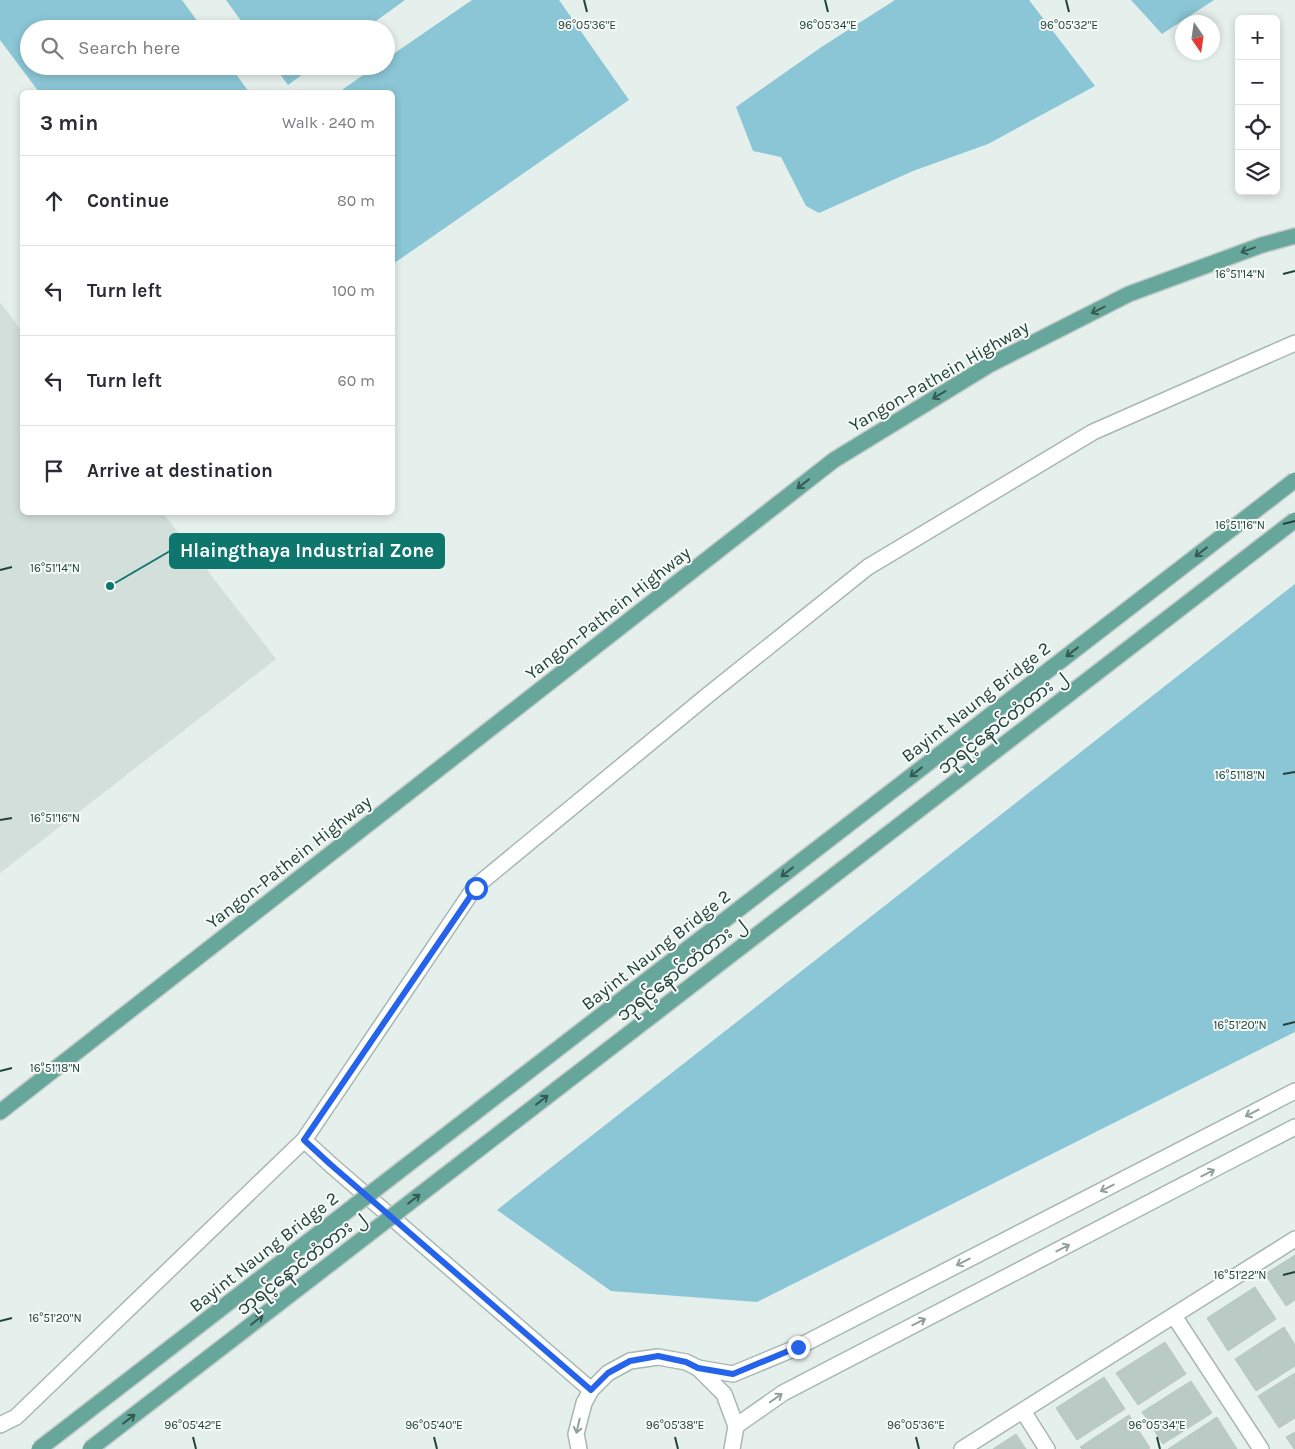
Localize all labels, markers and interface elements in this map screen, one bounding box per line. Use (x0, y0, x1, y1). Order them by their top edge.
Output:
north arrow (1175, 15, 1220, 60)
map controls (1235, 15, 1280, 195)
button: + (1235, 15, 1280, 60)
text: 96°05'36"E (558, 18, 616, 32)
text: 96°05'34"E (799, 18, 857, 32)
text: 96°05'32"E (1040, 18, 1098, 32)
search box (20, 20, 395, 75)
icon: search (38, 34, 66, 62)
text: Search here (78, 37, 180, 59)
button: − (1235, 60, 1280, 105)
button: locate (1235, 105, 1280, 150)
text: 3 min (40, 111, 98, 135)
text: Walk · 240 m (282, 113, 375, 132)
button: layers (1235, 150, 1280, 195)
icon: ahead (40, 187, 68, 215)
text: Continue (87, 190, 169, 212)
text: 80 m (337, 191, 375, 210)
one-way arrow (1241, 246, 1257, 255)
text: 16°51'14"N (1215, 267, 1265, 281)
icon: left (40, 277, 68, 305)
text: Turn left (87, 280, 162, 302)
text: 100 m (332, 281, 375, 300)
one-way arrow (1090, 305, 1105, 315)
street label: Yangon-Pathein Highway (845, 315, 1033, 436)
icon: left (40, 367, 68, 395)
text: Turn left (87, 370, 162, 392)
text: 60 m (338, 371, 375, 390)
one-way arrow (933, 391, 947, 401)
icon: arrive (40, 457, 68, 485)
text: Arrive at destination (87, 460, 273, 482)
one-way arrow (797, 478, 810, 489)
text: 16°51'16"N (1215, 518, 1265, 532)
callout: Hlaingthaya Industrial Zone (170, 534, 444, 568)
text: Hlaingthaya Industrial Zone (180, 540, 434, 562)
street label: Yangon-Pathein Highway (521, 541, 696, 684)
one-way arrow (1195, 547, 1208, 558)
text: 16°51'14"N (30, 561, 80, 575)
street label: Bayint Naung Bridge 2 (897, 637, 1055, 767)
one-way arrow (1066, 646, 1079, 657)
street label: ဘုရင့်နောင်တံတား ၂ (932, 663, 1073, 782)
one-way arrow (910, 767, 923, 778)
text: 16°51'18"N (1215, 768, 1265, 782)
street label: Yangon-Pathein Highway (202, 790, 377, 933)
text: 16°51'16"N (30, 811, 80, 825)
one-way arrow (781, 866, 794, 877)
route start (465, 877, 488, 900)
street label: Bayint Naung Bridge 2 (577, 885, 735, 1015)
street label: ဘုရင့်နောင်တံတား ၂ (611, 910, 752, 1029)
text: 16°51'20"N (1213, 1018, 1267, 1032)
text: 16°51'18"N (30, 1061, 80, 1075)
one-way arrow (535, 1095, 549, 1105)
one-way arrow (1244, 1108, 1259, 1118)
one-way arrow (1200, 1168, 1215, 1178)
one-way arrow (1100, 1184, 1115, 1193)
street label: Bayint Naung Bridge 2 (185, 1187, 343, 1317)
one-way arrow (407, 1194, 420, 1205)
street label: ဘုရင့်နောင်တံတား ၂ (231, 1204, 372, 1323)
one-way arrow (1056, 1242, 1070, 1252)
one-way arrow (955, 1257, 970, 1267)
text: 16°51'22"N (1213, 1268, 1267, 1282)
text: 16°51'20"N (28, 1311, 82, 1325)
one-way arrow (250, 1315, 264, 1325)
one-way arrow (911, 1317, 926, 1326)
route end (787, 1336, 810, 1359)
one-way arrow (768, 1393, 782, 1403)
one-way arrow (122, 1414, 135, 1425)
text: 96°05'42"E (164, 1418, 222, 1432)
text: 96°05'40"E (405, 1418, 463, 1432)
one-way arrow (573, 1418, 583, 1434)
text: 96°05'38"E (646, 1418, 704, 1432)
text: 96°05'36"E (887, 1418, 945, 1432)
text: 96°05'34"E (1128, 1418, 1186, 1432)

